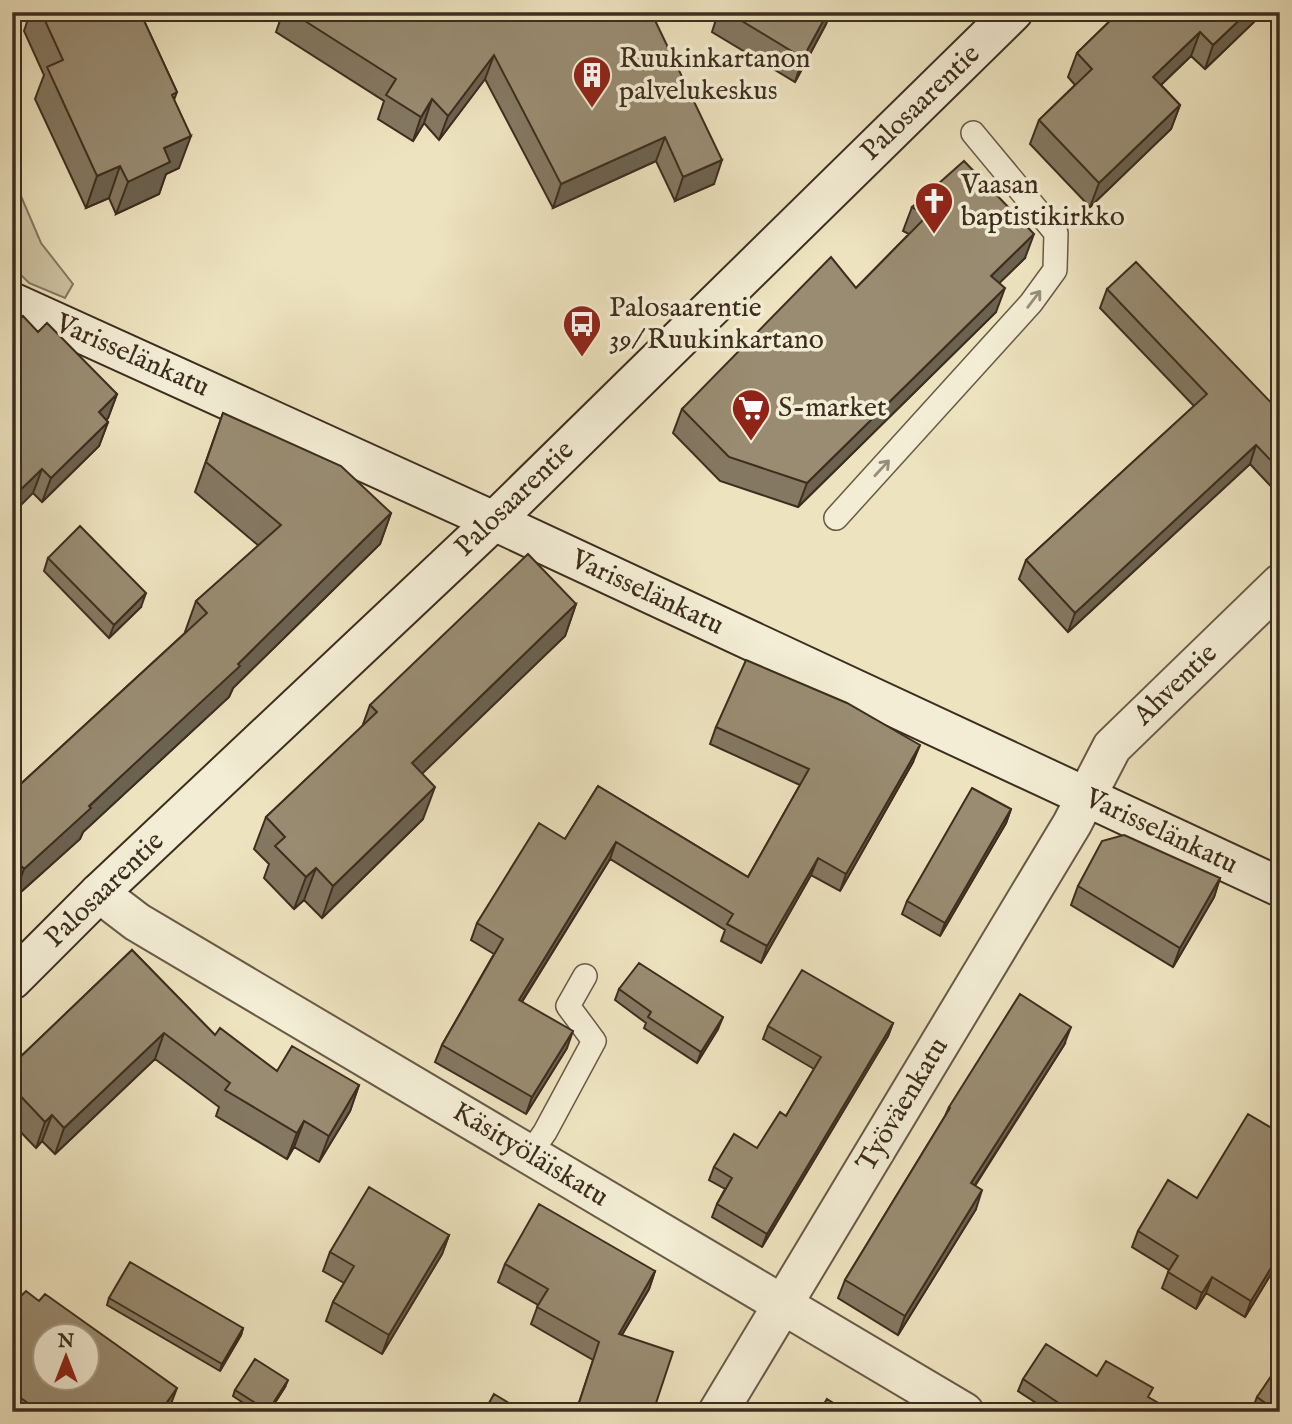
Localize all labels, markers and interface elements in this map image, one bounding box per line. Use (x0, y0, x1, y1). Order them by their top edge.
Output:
street label: Palosaarentie (854, 37, 988, 169)
place label: Ruukinkartanon palvelukeskus (619, 42, 811, 109)
building icon: Ruukinkartanon palvelukeskus (571, 54, 613, 109)
place label: Vaasan baptistikirkko (960, 168, 1125, 235)
church icon: Vaasan baptistikirkko (913, 180, 955, 235)
one-way arrow (1026, 289, 1041, 308)
place label: Palosaarentie 39/ Ruukinkartano (609, 291, 824, 358)
bus stop icon: Palosaarentie 39/ Ruukinkartano (561, 303, 603, 358)
street label: Varisselänkatu (49, 306, 214, 406)
supermarket icon: S-market (730, 387, 772, 442)
place label: S-market (778, 391, 887, 426)
street label: Palosaarentie (448, 433, 582, 565)
one-way arrow (874, 459, 890, 477)
street label: Varisselänkatu (564, 542, 729, 644)
street label: Ahventie (1126, 636, 1225, 734)
street label: Varisselänkatu (1078, 781, 1243, 883)
street label: Palosaarentie (38, 824, 172, 956)
street label: Työväenkatu (849, 1031, 957, 1179)
street label: Käsityöläiskatu (446, 1095, 614, 1215)
north arrow (32, 1322, 102, 1392)
text: N (57, 1330, 75, 1354)

